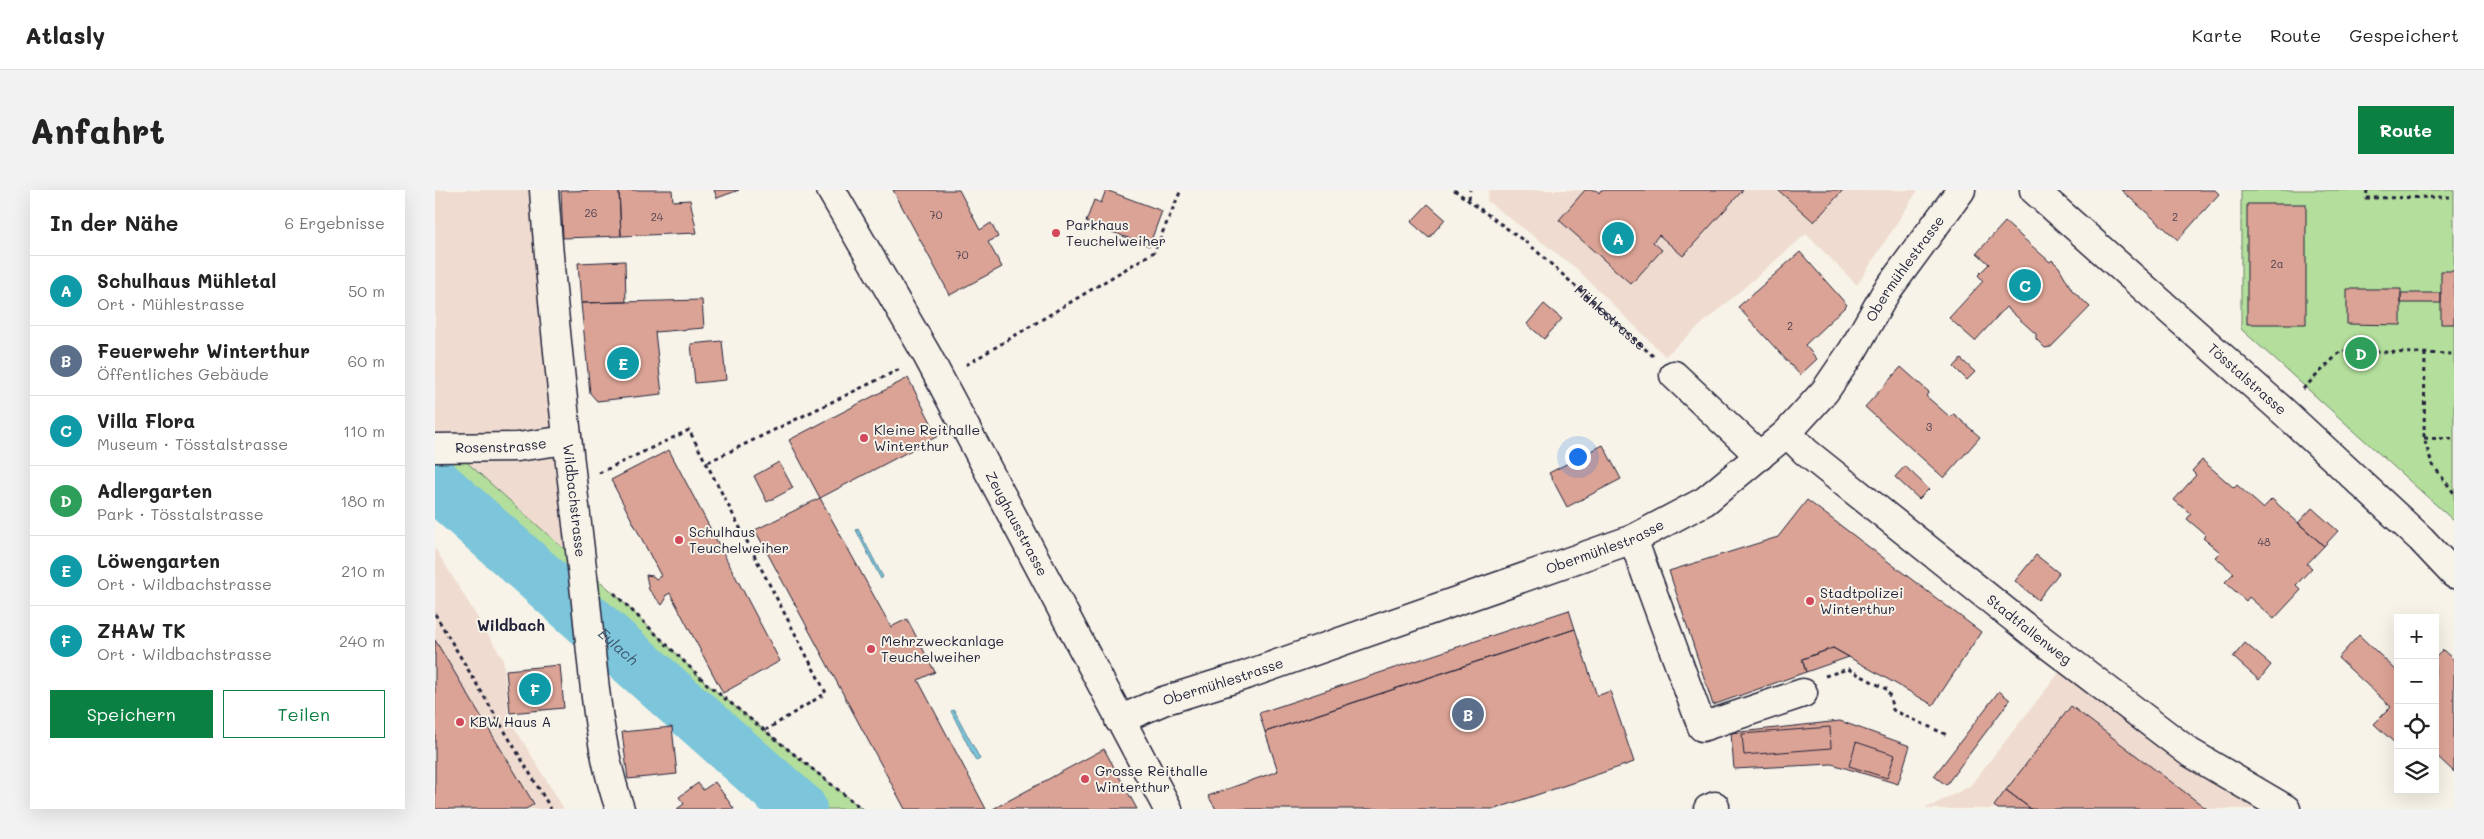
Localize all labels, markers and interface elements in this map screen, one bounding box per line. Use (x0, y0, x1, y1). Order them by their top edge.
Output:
text: Atlasly (25, 19, 105, 50)
text: Karte (2192, 23, 2242, 47)
text: Route (2270, 23, 2321, 47)
text: Gespeichert (2349, 23, 2459, 47)
button: Route (2358, 106, 2454, 154)
text: Anfahrt (30, 107, 165, 153)
house number: 26 (585, 205, 597, 220)
house number: 70 (930, 207, 943, 222)
text: In der Nähe (50, 209, 178, 236)
house number: 24 (651, 209, 664, 224)
house number: 2 (2172, 209, 2178, 224)
street label: Obermühlestrasse (1861, 211, 1948, 325)
text: 6 Ergebnisse (284, 212, 385, 233)
place label: Parkhaus Teuchelweiher (1066, 215, 1166, 250)
pin: A (1602, 219, 1634, 257)
marker: Parkhaus Teuchelweiher (1050, 227, 1062, 239)
house number: 70 (956, 247, 969, 262)
house number: 2a (2271, 256, 2284, 271)
pin: C (2009, 266, 2041, 304)
text: Schulhaus Mühletal (97, 268, 276, 293)
text: A (60, 280, 72, 301)
text: 50 m (348, 280, 385, 301)
street label: Mühlestrasse (1571, 280, 1650, 354)
text: Ort · Mühlestrasse (97, 293, 245, 314)
house number: 2 (1787, 318, 1793, 333)
pin: D (2345, 334, 2377, 372)
text: Feuerwehr Winterthur (97, 338, 310, 363)
street label: Tösstalstrasse (2204, 339, 2291, 419)
pin: E (607, 344, 639, 382)
text: B (61, 350, 71, 371)
text: 60 m (348, 350, 385, 371)
text: Öffentliches Gebäude (97, 363, 269, 384)
text: Villa Flora (97, 408, 195, 433)
house number: 3 (1926, 419, 1933, 434)
text: C (60, 420, 72, 441)
text: 110 m (343, 420, 385, 441)
place label: Kleine Reithalle Winterthur (874, 420, 980, 455)
marker: Kleine Reithalle Winterthur (858, 432, 870, 444)
text: Museum · Tösstalstrasse (97, 433, 288, 454)
street label: Rosenstrasse (455, 433, 548, 457)
street label: Wildbachstrasse (559, 443, 591, 558)
your location (1565, 444, 1591, 470)
street label: Zeughausstrasse (981, 468, 1053, 579)
text: Adlergarten (97, 478, 212, 503)
text: D (60, 490, 72, 511)
text: 180 m (340, 490, 385, 511)
text: Park · Tösstalstrasse (97, 503, 264, 524)
street label: Obermühlestrasse (1543, 514, 1667, 578)
place label: Schulhaus Teuchelweiher (689, 522, 789, 557)
marker: Schulhaus Teuchelweiher (673, 534, 685, 546)
house number: 48 (2257, 534, 2271, 549)
text: Löwengarten (97, 548, 220, 573)
text: E (61, 560, 71, 581)
text: 210 m (341, 560, 385, 581)
text: Ort · Wildbachstrasse (97, 573, 272, 594)
place label: Stadtpolizei Winterthur (1820, 583, 1903, 618)
street label: Stadtfallenweg (1983, 590, 2076, 668)
marker: Stadtpolizei Winterthur (1804, 595, 1816, 607)
map controls (2394, 614, 2439, 794)
button: + (2394, 614, 2439, 659)
district label: Wildbach (477, 615, 545, 635)
text: ZHAW TK (97, 618, 186, 643)
water label: Eulach (594, 623, 643, 669)
text: F (61, 630, 71, 651)
text: 240 m (339, 630, 385, 651)
place label: Mehrzweckanlage Teuchelweiher (881, 631, 1004, 666)
text: Ort · Wildbachstrasse (97, 643, 272, 664)
marker: Mehrzweckanlage Teuchelweiher (865, 643, 877, 655)
street label: Obermühlestrasse (1160, 653, 1286, 710)
button: − (2394, 659, 2439, 704)
pin: F (519, 670, 551, 708)
button: Speichern (50, 690, 213, 738)
button: Teilen (223, 690, 385, 738)
pin: B (1452, 695, 1484, 733)
button: locate (2394, 704, 2439, 749)
place label: KBW Haus A (470, 712, 551, 731)
marker: KBW Haus A (454, 716, 466, 728)
button: layers (2394, 749, 2439, 794)
place label: Grosse Reithalle Winterthur (1095, 761, 1208, 796)
marker: Grosse Reithalle Winterthur (1079, 773, 1091, 785)

